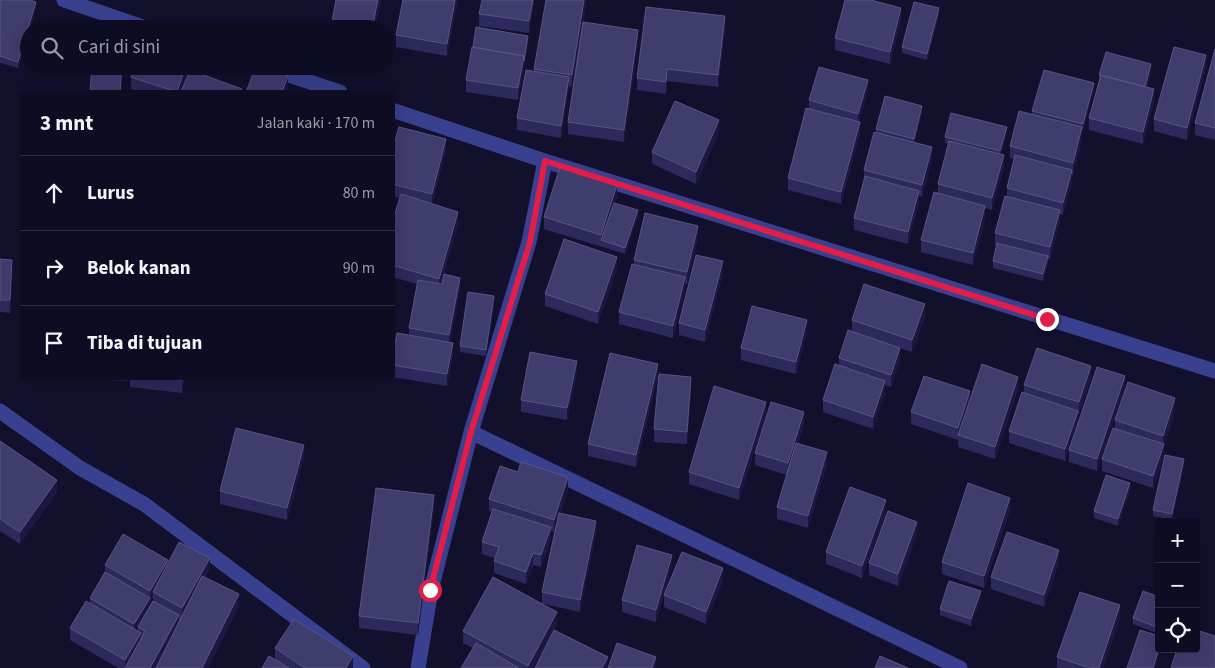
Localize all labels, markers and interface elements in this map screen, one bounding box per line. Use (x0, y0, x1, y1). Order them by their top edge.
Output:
search box (20, 20, 395, 75)
icon: search (38, 34, 66, 62)
text: Cari di sini (78, 34, 160, 61)
text: 3 mnt (40, 108, 93, 138)
text: Jalan kaki · 170 m (257, 112, 375, 134)
icon: ahead (40, 179, 68, 207)
text: Lurus (87, 180, 134, 207)
text: 80 m (343, 182, 375, 204)
icon: right (40, 254, 68, 282)
text: Belok kanan (87, 255, 191, 282)
text: 90 m (343, 257, 375, 279)
route end (1036, 308, 1059, 331)
icon: arrive (40, 329, 68, 357)
text: Tiba di tujuan (87, 330, 202, 357)
map controls (1155, 518, 1200, 653)
button: + (1155, 518, 1200, 563)
button: − (1155, 563, 1200, 608)
route start (419, 579, 442, 602)
button: locate (1155, 608, 1200, 653)

